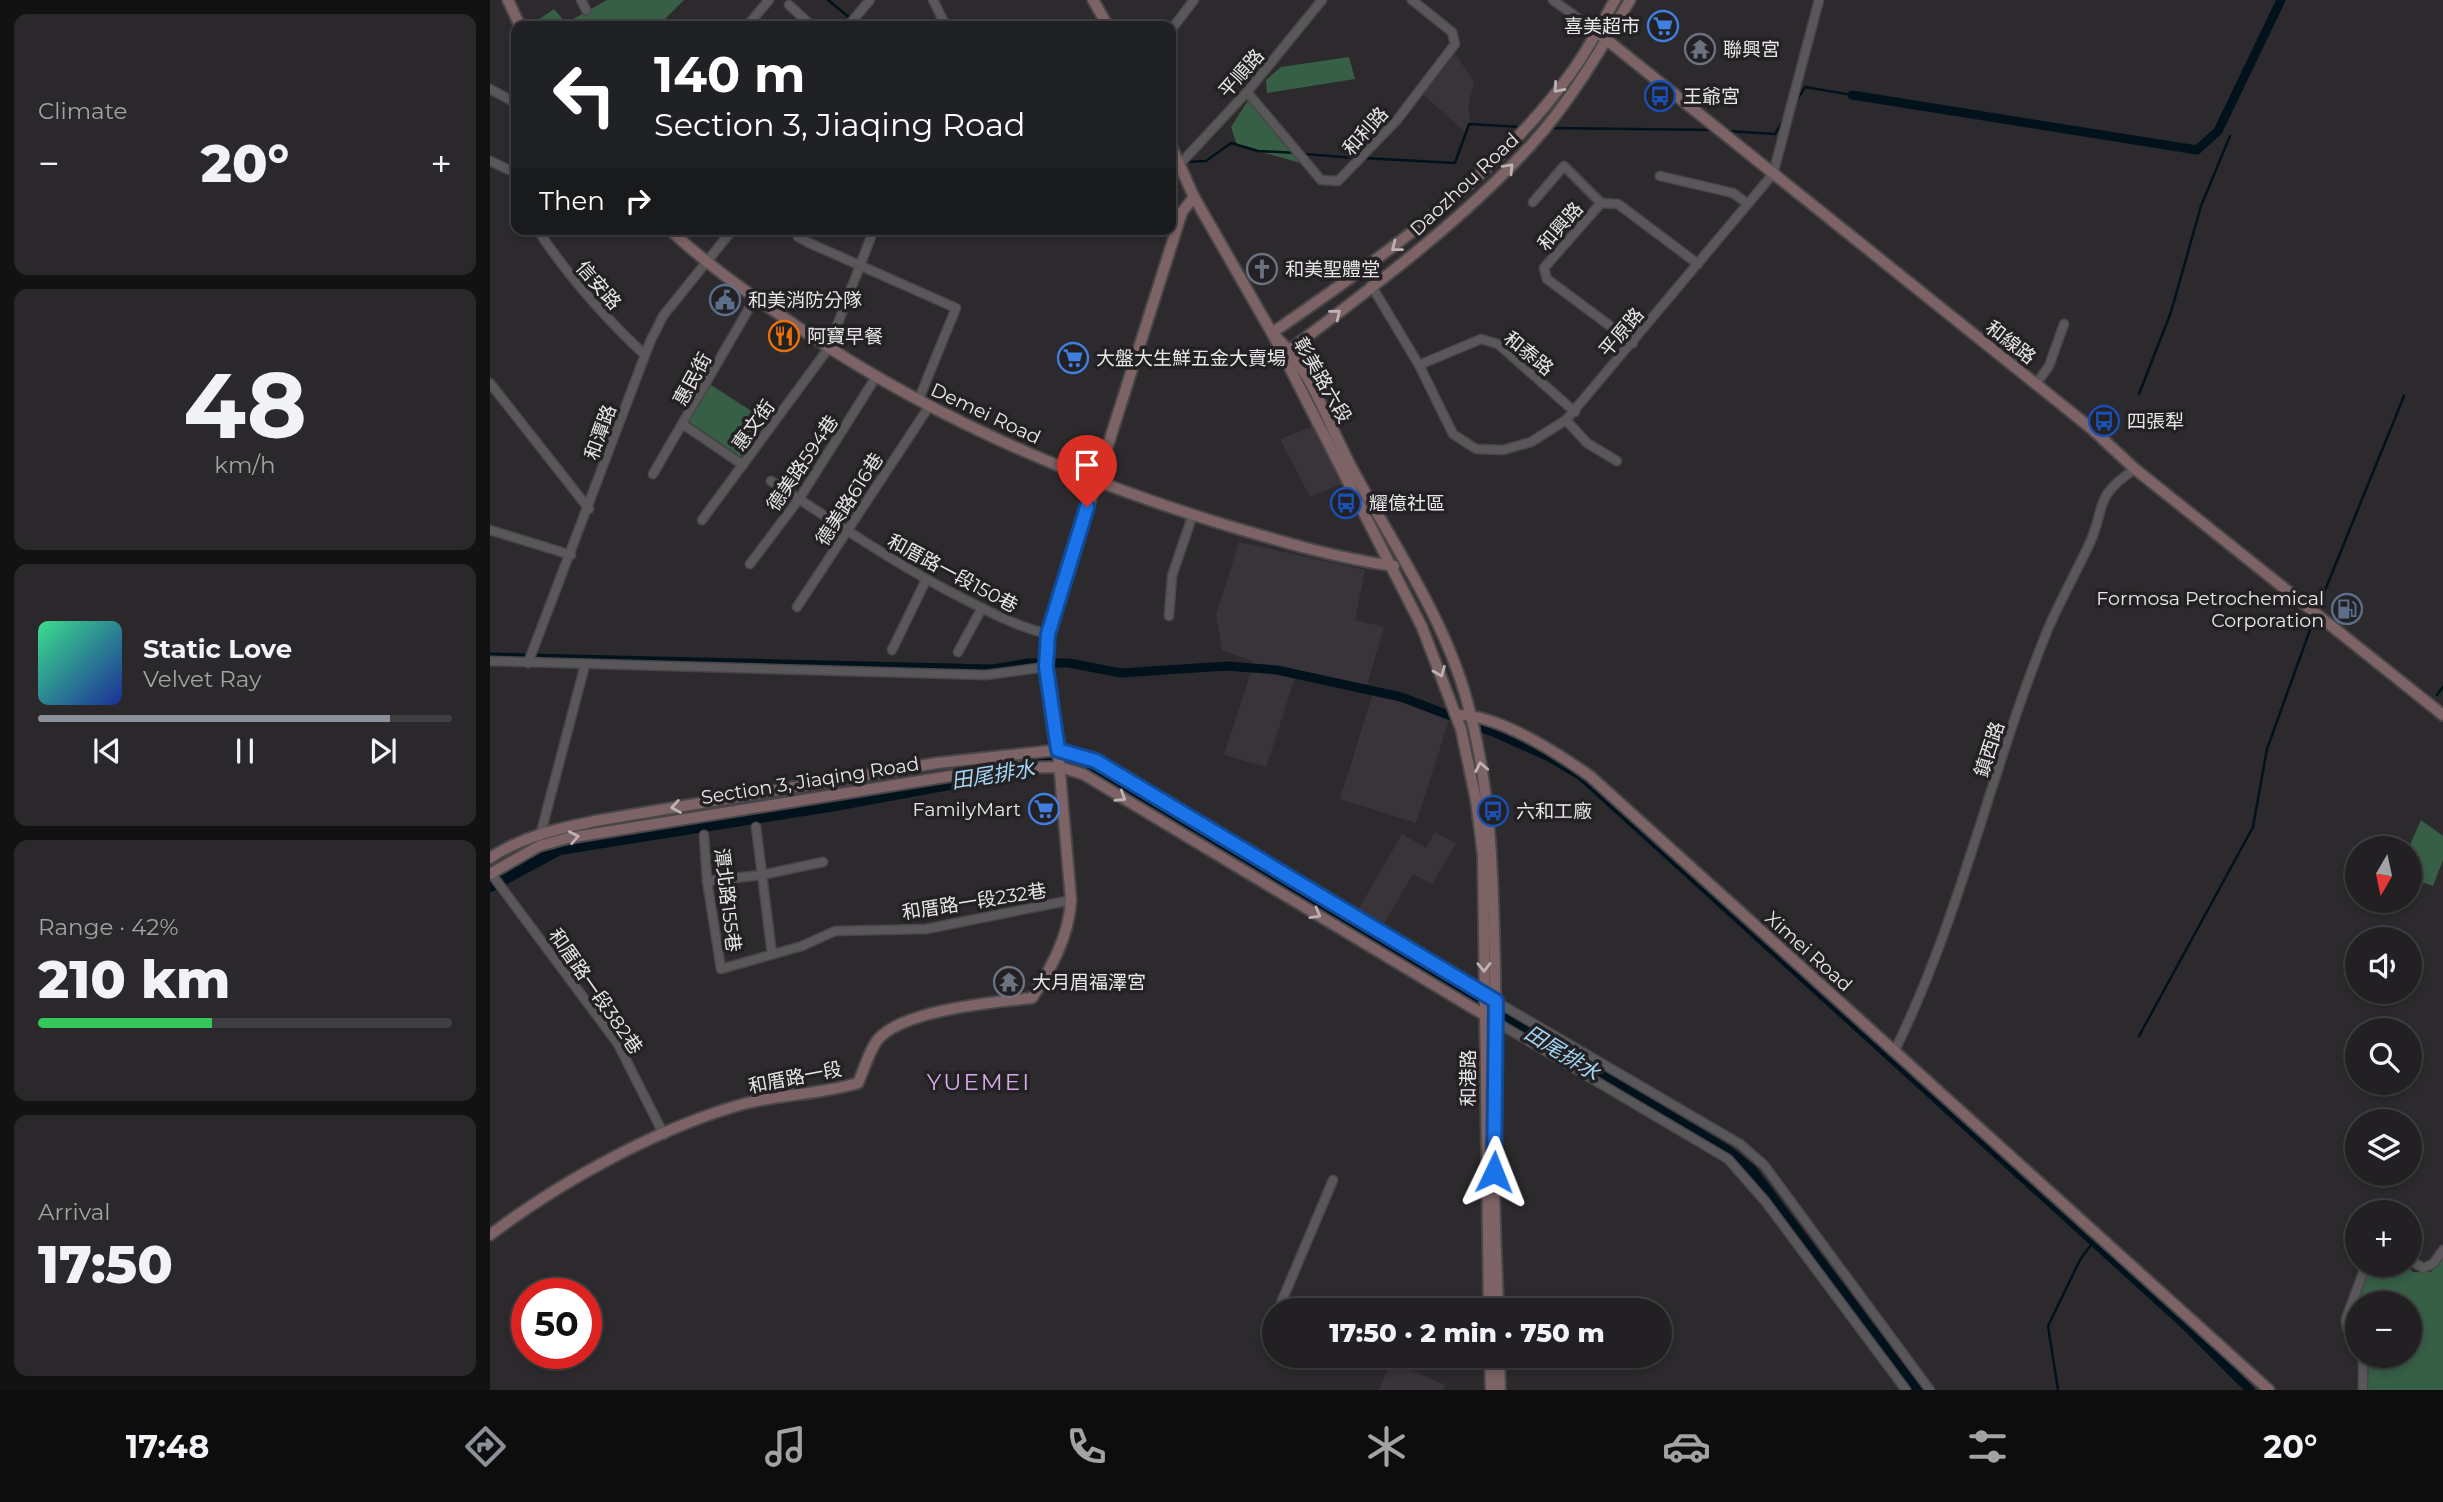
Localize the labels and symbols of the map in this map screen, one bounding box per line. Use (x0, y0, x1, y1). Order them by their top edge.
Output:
supermarket icon: 喜美超市 (1646, 9, 1680, 43)
place label: 喜美超市 (1564, 15, 1640, 38)
temple icon: 聯興宮 (1683, 32, 1717, 66)
place label: 聯興宮 (1723, 38, 1780, 61)
street label: 平順路 (1214, 44, 1269, 102)
bus stop icon: 王爺宮 (1643, 79, 1677, 113)
one-way arrow (1554, 80, 1566, 93)
place label: 王爺宮 (1683, 85, 1740, 108)
street label: 和利路 (1338, 102, 1393, 160)
street label: Daozhou Road (1405, 128, 1524, 241)
one-way arrow (1501, 163, 1514, 176)
street label: 和興路 (1533, 197, 1588, 255)
one-way arrow (1391, 238, 1403, 251)
church icon: 和美聖體堂 (1245, 252, 1279, 286)
street label: 信安路 (571, 256, 626, 314)
place label: 和美聖體堂 (1285, 258, 1380, 281)
public building icon: 和美消防分隊 (708, 283, 742, 317)
place label: 和美消防分隊 (748, 289, 862, 312)
street label: 平原路 (1594, 303, 1649, 362)
one-way arrow (1328, 310, 1340, 323)
street label: 和線路 (1981, 316, 2040, 369)
restaurant icon: 阿寶早餐 (767, 319, 801, 353)
place label: 阿寶早餐 (807, 325, 883, 348)
street label: 和泰路 (1499, 327, 1558, 380)
street label: 彰美路六段 (1289, 333, 1356, 427)
supermarket icon: 大盤大生鮮五金大賣場 (1056, 341, 1090, 375)
place label: 大盤大生鮮五金大賣場 (1096, 347, 1286, 370)
street label: 惠民街 (669, 349, 716, 410)
street label: Demei Road (927, 378, 1044, 449)
street label: 惠文街 (727, 395, 779, 455)
street label: 和潭路 (580, 401, 621, 463)
bus stop icon: 四張犁 (2087, 404, 2121, 438)
place label: 四張犁 (2127, 410, 2184, 433)
street label: 德美路594巷 (762, 411, 843, 516)
pin (1057, 435, 1117, 507)
street label: 德美路616巷 (811, 449, 888, 550)
bus stop icon: 耀億社區 (1329, 486, 1363, 520)
place label: 耀億社區 (1369, 492, 1445, 515)
street label: 和厝路一段150巷 (884, 529, 1022, 617)
place label: Formosa Petrochemical Corporation (2096, 587, 2324, 632)
fuel station icon: Formosa Petrochemical Corporation (2330, 592, 2364, 626)
one-way arrow (1432, 665, 1446, 677)
street label: 鎮西路 (1970, 718, 2009, 780)
street label: Section 3, Jiaqing Road (699, 752, 921, 809)
water label: 田尾排水 (949, 755, 1037, 793)
one-way arrow (1474, 761, 1489, 773)
one-way arrow (1113, 789, 1126, 802)
supermarket icon: FamilyMart (1027, 792, 1061, 826)
bus stop icon: 六和工廠 (1476, 794, 1510, 828)
place label: FamilyMart (913, 798, 1021, 821)
one-way arrow (670, 799, 682, 814)
place label: 六和工廠 (1516, 800, 1592, 823)
one-way arrow (568, 830, 580, 845)
north arrow (2345, 836, 2422, 914)
street label: 潭北路155巷 (710, 847, 745, 953)
street label: 和厝路一段232巷 (900, 879, 1048, 924)
one-way arrow (1308, 906, 1321, 919)
street label: Ximei Road (1760, 906, 1857, 996)
street label: 和厝路一段382巷 (544, 924, 647, 1058)
one-way arrow (1476, 962, 1492, 973)
temple icon: 大月眉福澤宮 (992, 965, 1026, 999)
place label: 大月眉福澤宮 (1032, 971, 1146, 994)
water label: 田尾排水 (1520, 1020, 1605, 1086)
street label: 和港路 (1457, 1049, 1480, 1107)
street label: 和厝路一段 (746, 1057, 844, 1098)
district label: YUEMEI (927, 1068, 1031, 1096)
position arrow (1457, 1135, 1531, 1209)
speed limit sign: 50 (511, 1278, 602, 1369)

